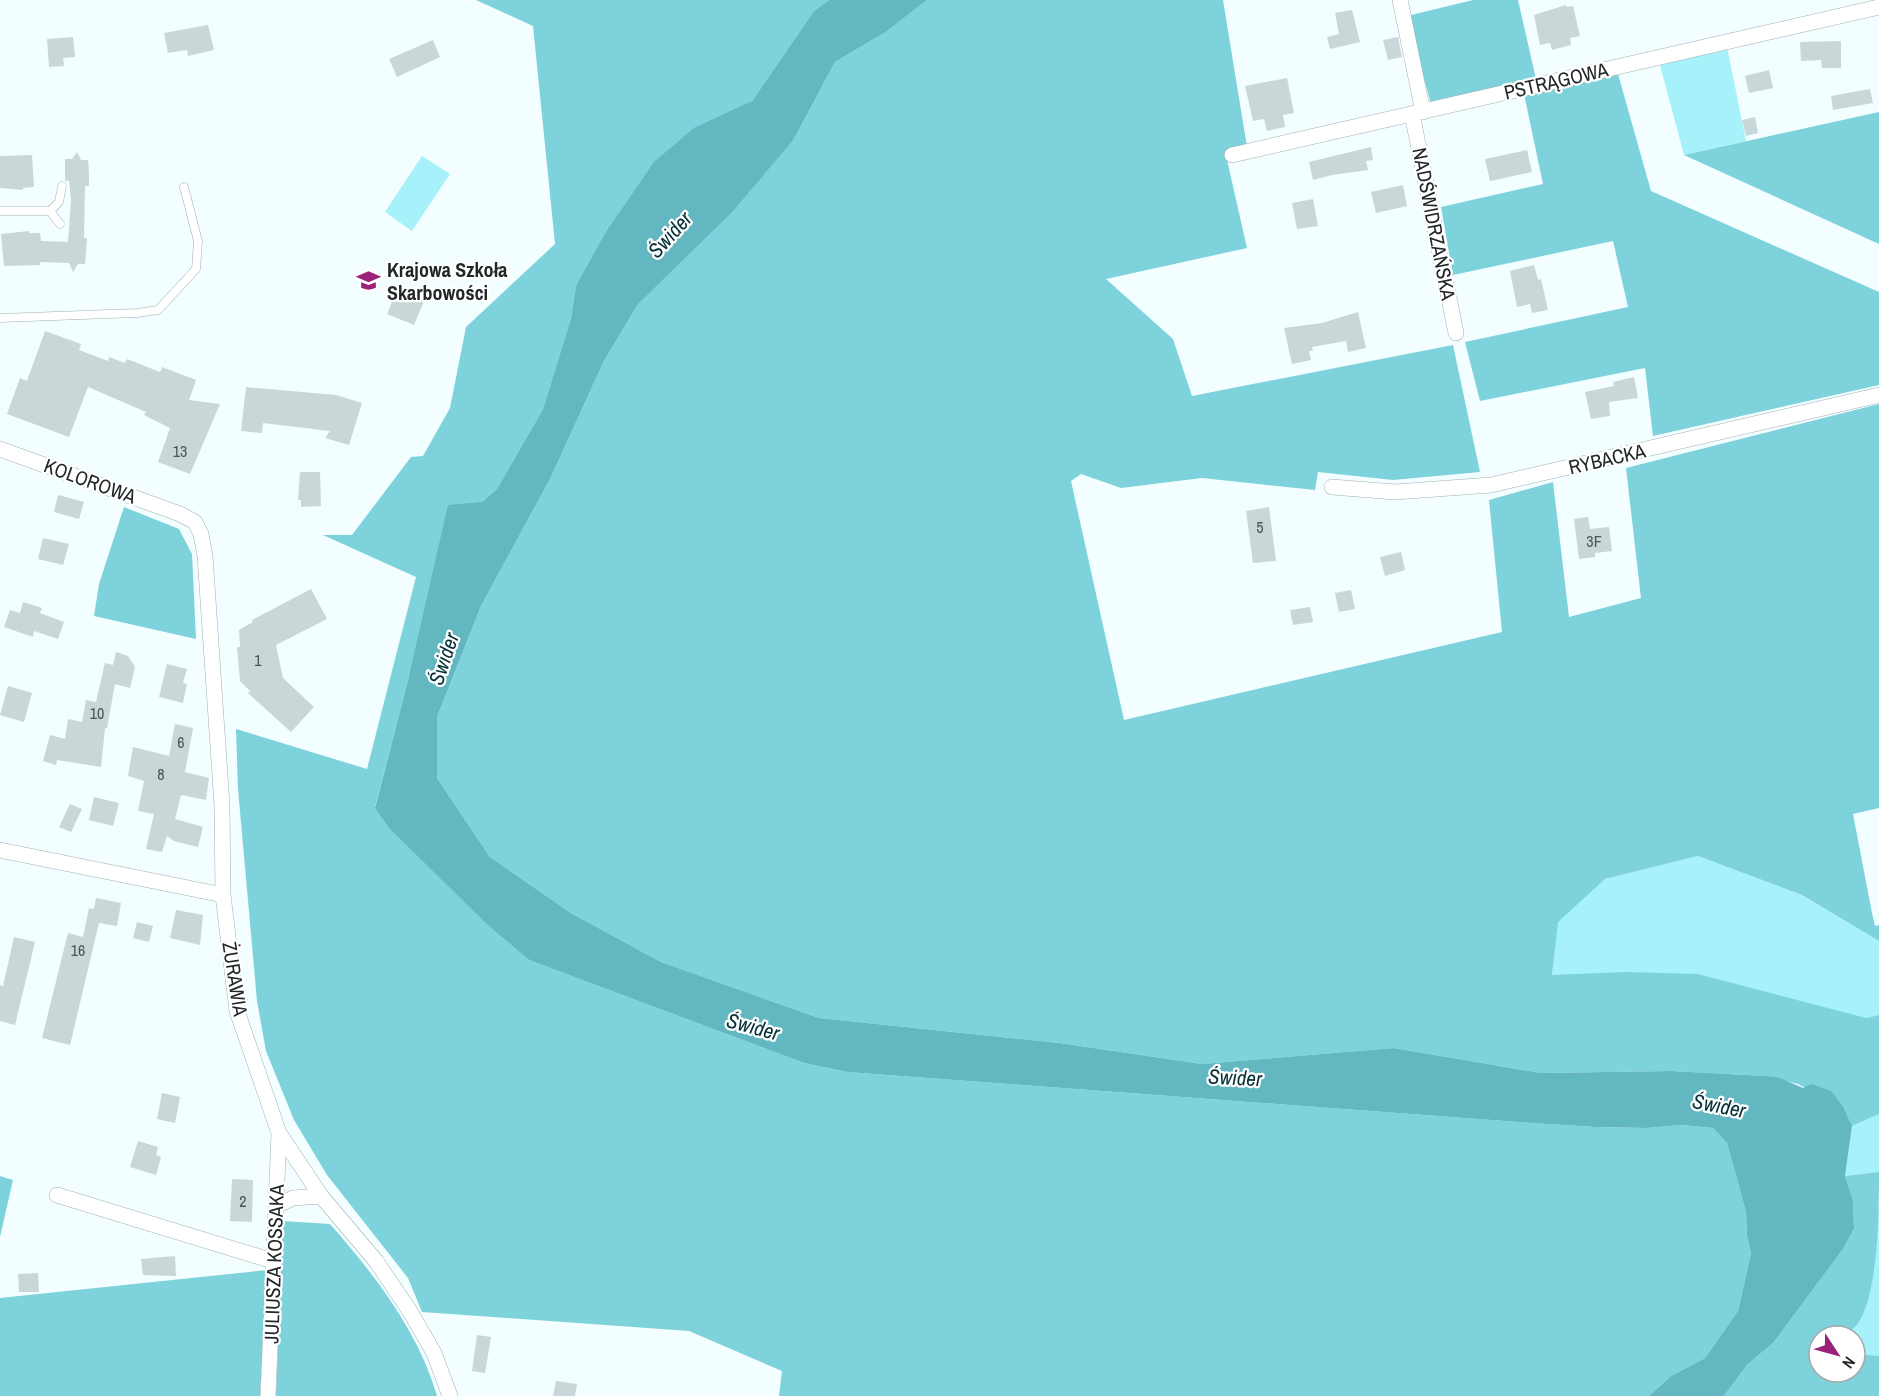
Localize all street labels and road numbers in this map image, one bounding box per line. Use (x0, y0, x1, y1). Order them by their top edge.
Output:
street label: PSTRĄGOWA (1501, 55, 1611, 106)
street label: NADŚWIDRZAŃSKA (1406, 145, 1463, 303)
street label: RYBACKA (1566, 437, 1648, 480)
street label: KOLOROWA (40, 451, 140, 510)
street label: ŻURAWIA (216, 940, 255, 1018)
street label: JULIUSZA KOSSAKA (257, 1184, 290, 1344)

